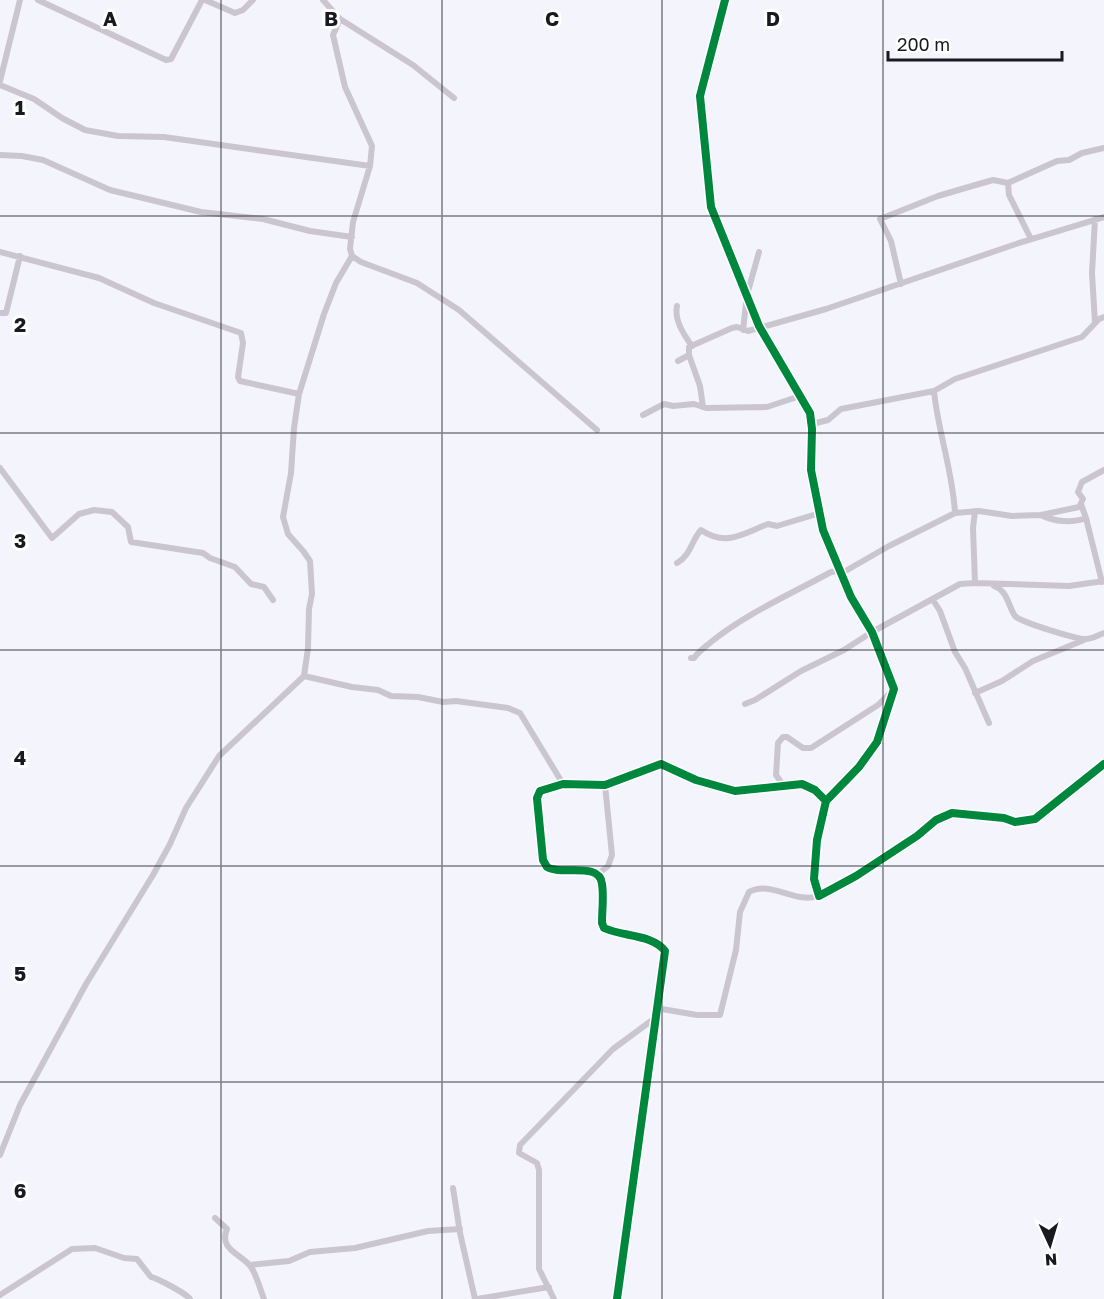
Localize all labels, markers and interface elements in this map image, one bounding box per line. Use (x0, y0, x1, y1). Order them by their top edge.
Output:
text: A (103, 6, 117, 30)
text: B (324, 6, 338, 30)
text: C (545, 6, 559, 30)
text: D (766, 6, 780, 30)
scale bar (888, 24, 1062, 62)
text: 200 m (897, 33, 950, 55)
text: 1 (15, 95, 25, 119)
text: 2 (14, 312, 26, 336)
text: 3 (14, 528, 26, 552)
text: 4 (14, 745, 26, 769)
text: 5 (14, 961, 26, 985)
text: 6 (14, 1178, 26, 1202)
north arrow (1020, 1215, 1080, 1275)
text: N (1044, 1250, 1058, 1270)

